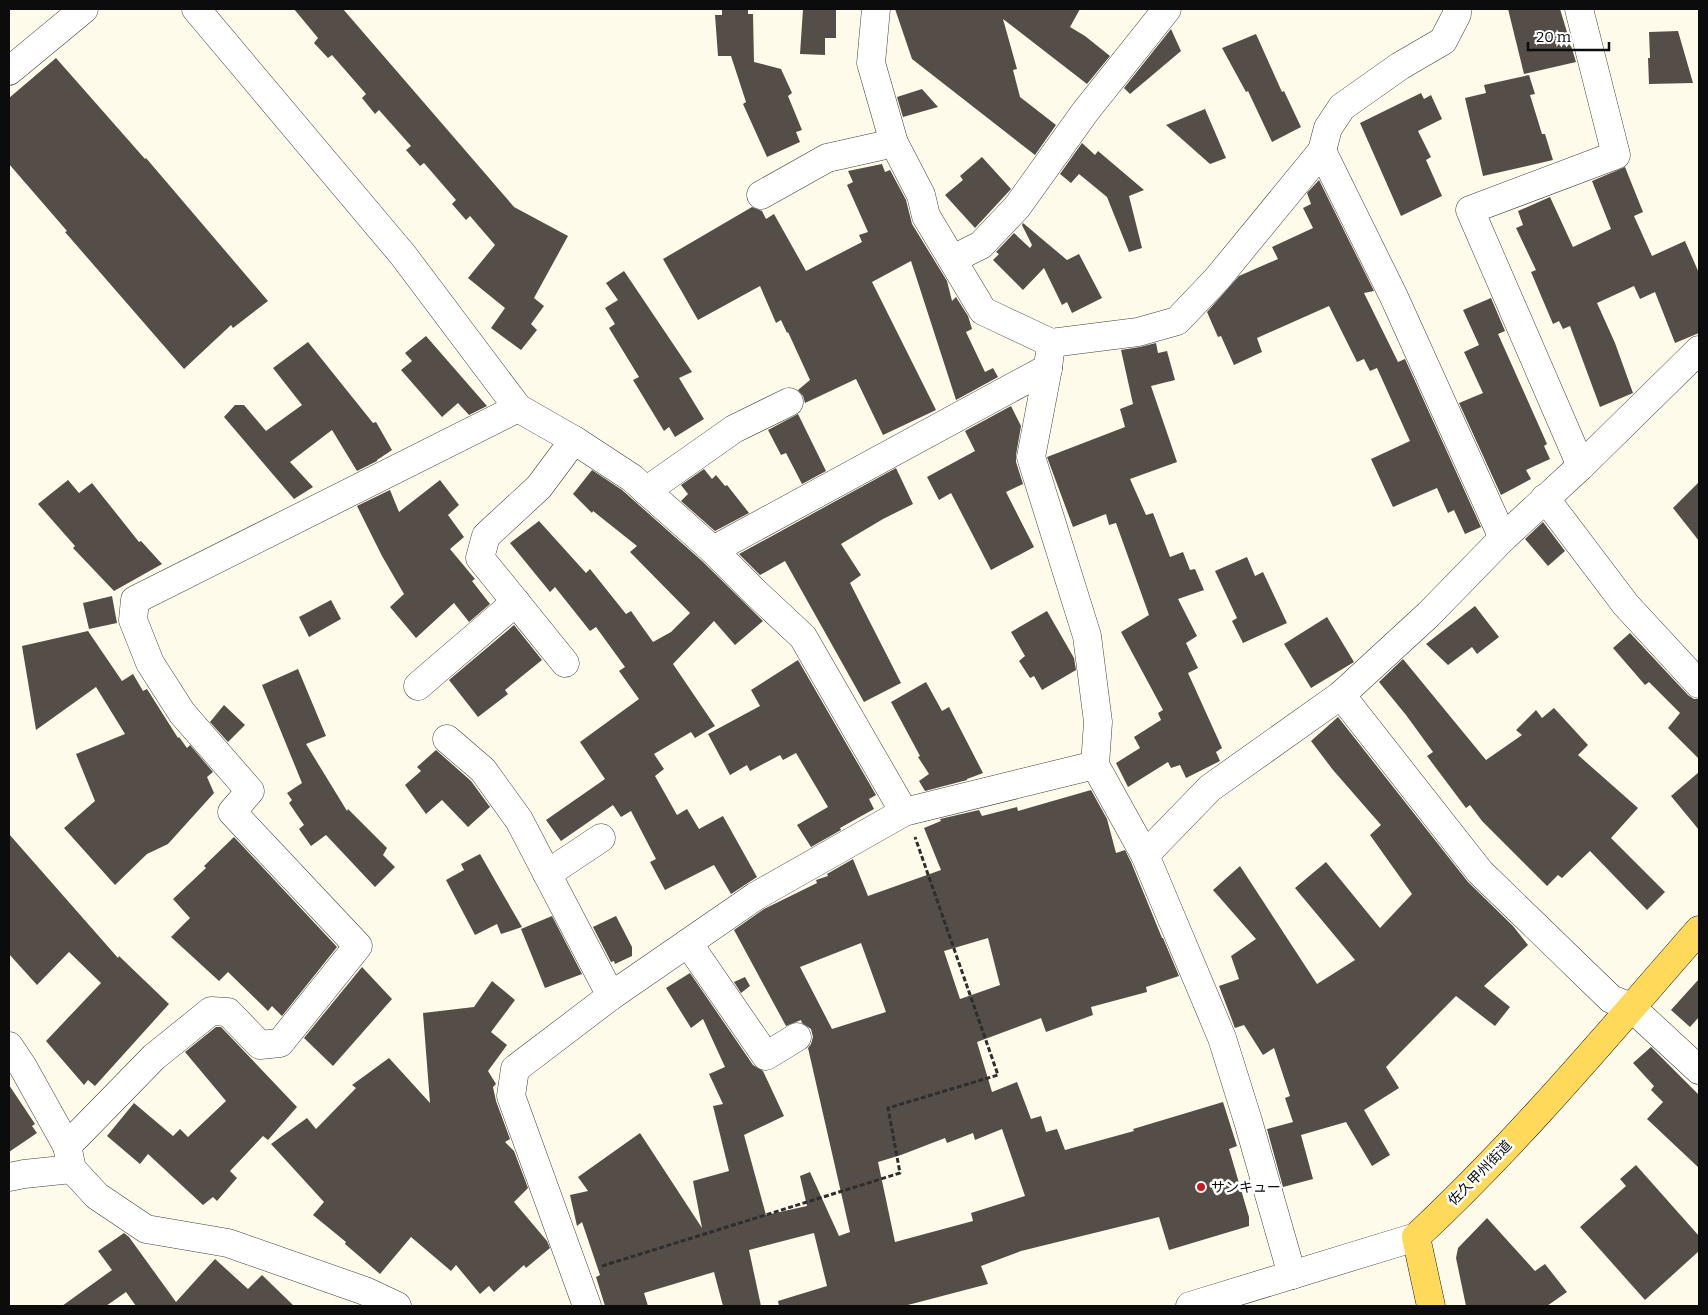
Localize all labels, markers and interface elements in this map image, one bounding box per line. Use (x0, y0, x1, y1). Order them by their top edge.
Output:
scale bar (1528, 20, 1609, 52)
text: 20 m (1536, 28, 1572, 46)
street label: 佐久甲州街道 (1445, 1137, 1515, 1209)
place label: サンキュー (1211, 1179, 1281, 1196)
marker: サンキュー (1195, 1181, 1207, 1193)

